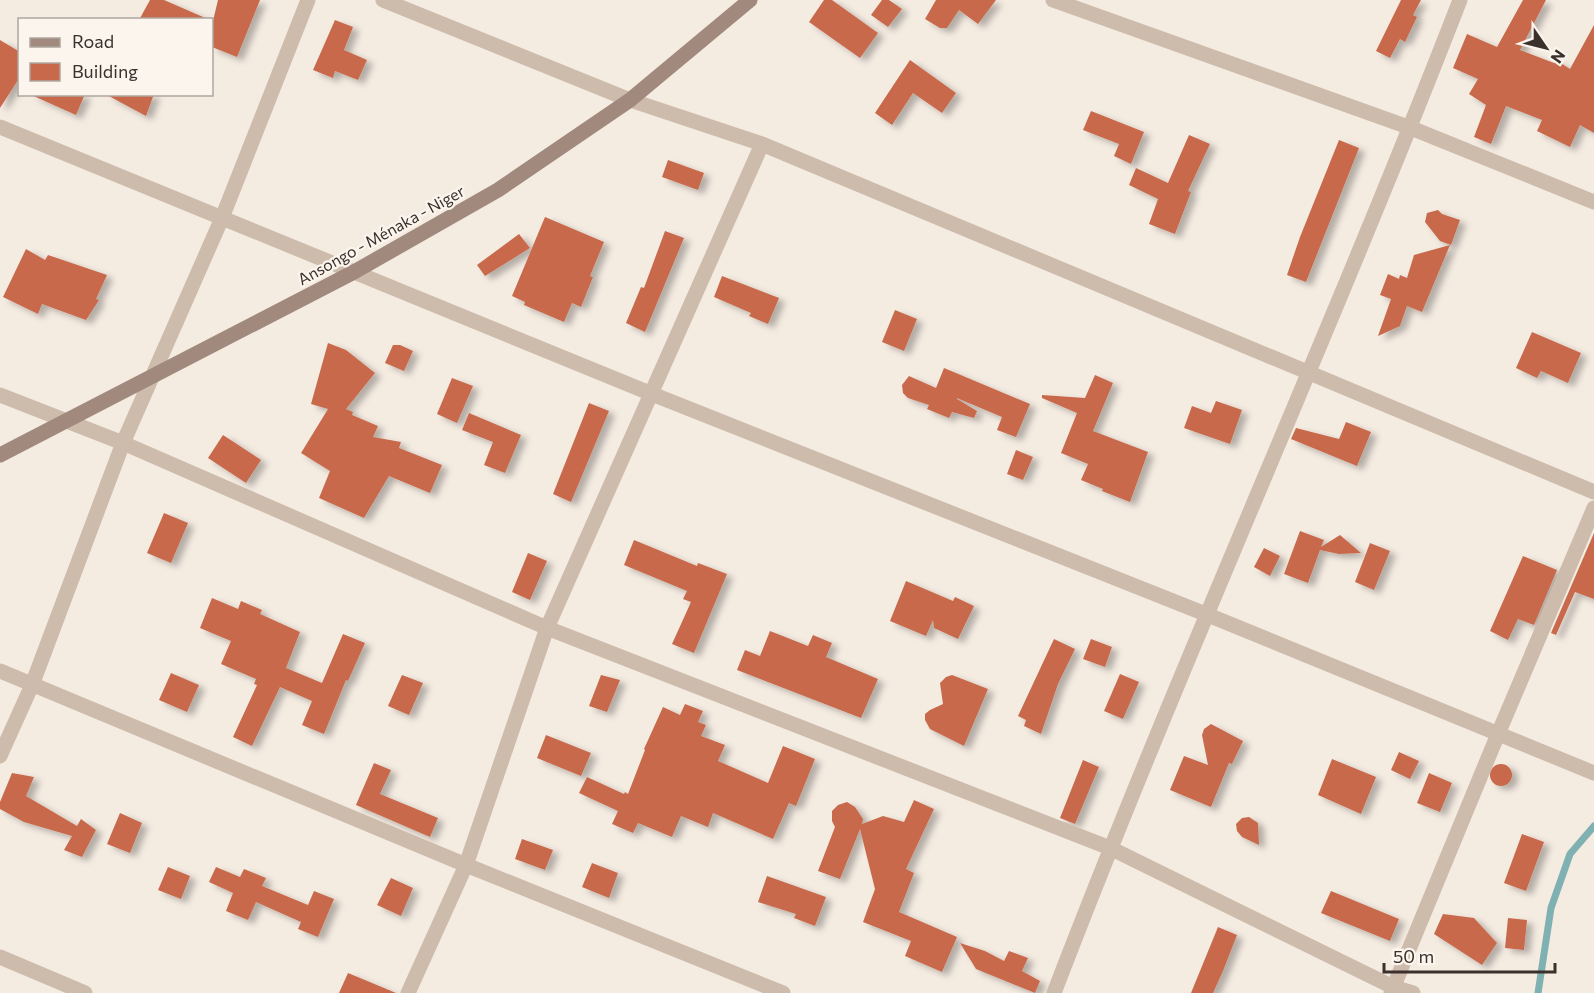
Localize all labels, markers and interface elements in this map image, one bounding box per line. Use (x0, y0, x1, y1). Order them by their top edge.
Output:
legend (18, 18, 213, 96)
north arrow (1516, 18, 1576, 78)
text: Road (72, 30, 114, 52)
text: N (1547, 47, 1570, 67)
text: Building (72, 60, 138, 82)
street label: Ansongo - Ménaka - Niger (294, 180, 468, 288)
scale bar (1384, 936, 1555, 974)
text: 50 m (1393, 945, 1434, 967)

